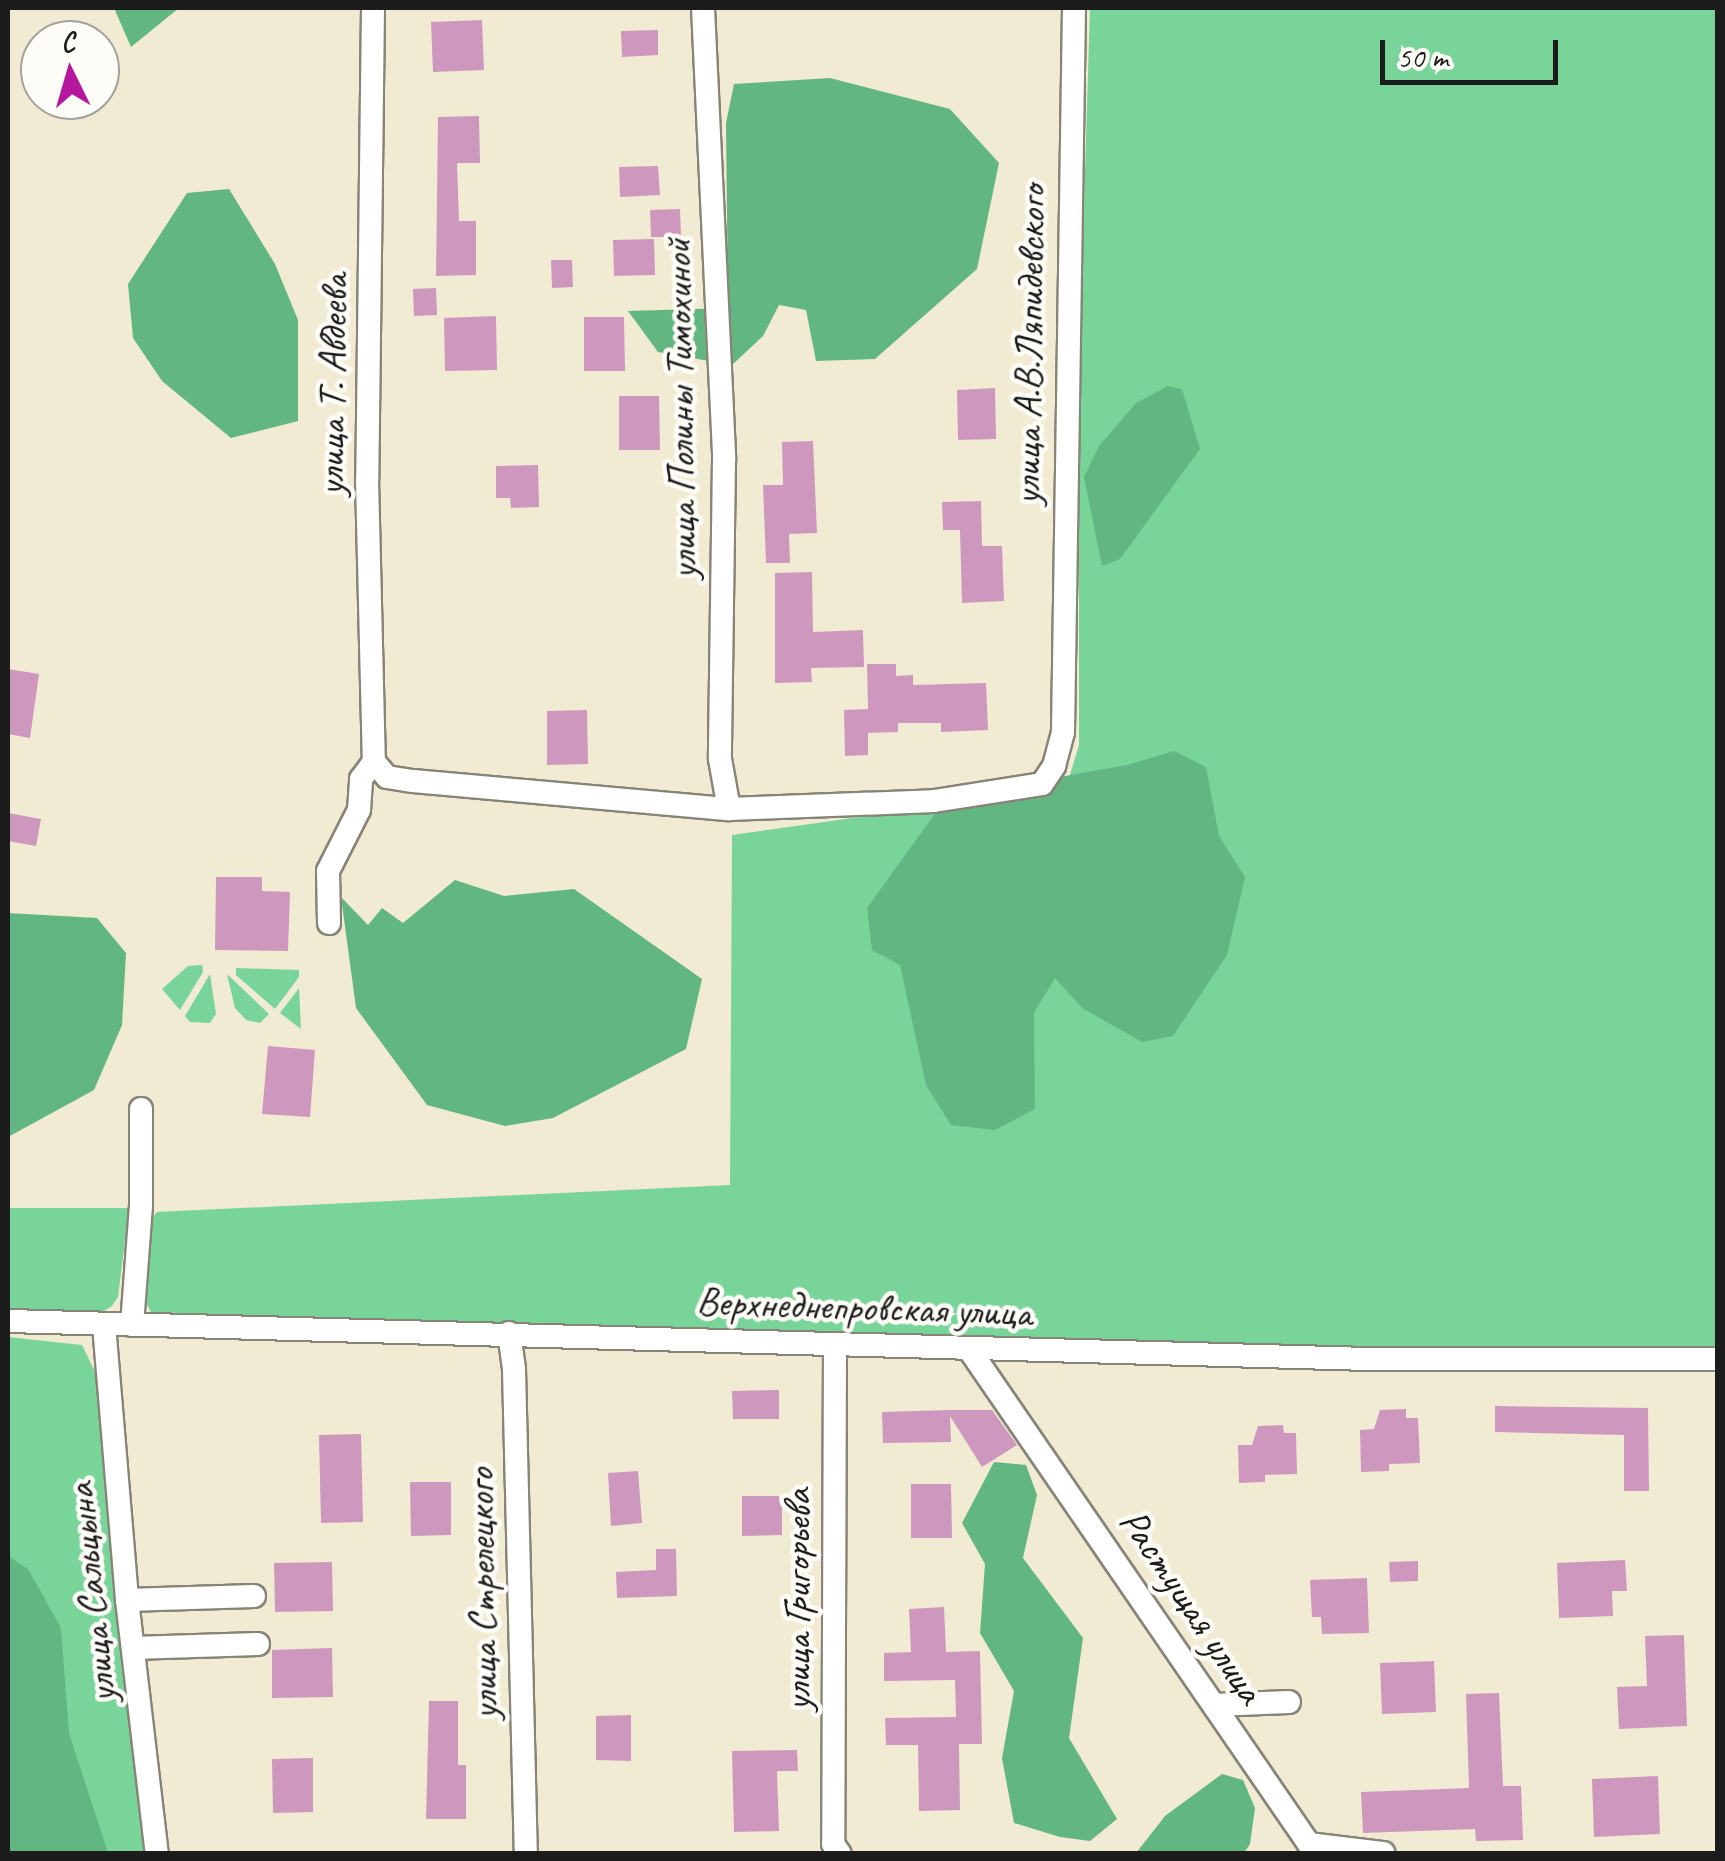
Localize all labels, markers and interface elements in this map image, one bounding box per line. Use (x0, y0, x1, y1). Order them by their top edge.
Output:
north arrow (20, 20, 120, 120)
scale bar (1385, 20, 1562, 82)
text: С (59, 24, 76, 60)
text: 50 m (1397, 38, 1448, 76)
street label: улица А.В.Ляпидевского (1002, 185, 1056, 505)
street label: улица Полины Тимохиной (653, 238, 707, 580)
street label: улица Т. Авдеева (306, 274, 358, 496)
street label: Верхнеднепровская улица (695, 1277, 1033, 1337)
street label: улица Стрелецкого (456, 1469, 508, 1719)
street label: улица Сальцына (56, 1481, 126, 1705)
street label: улица Григорьева (773, 1489, 821, 1711)
street label: Растущая улица (1109, 1499, 1275, 1713)

